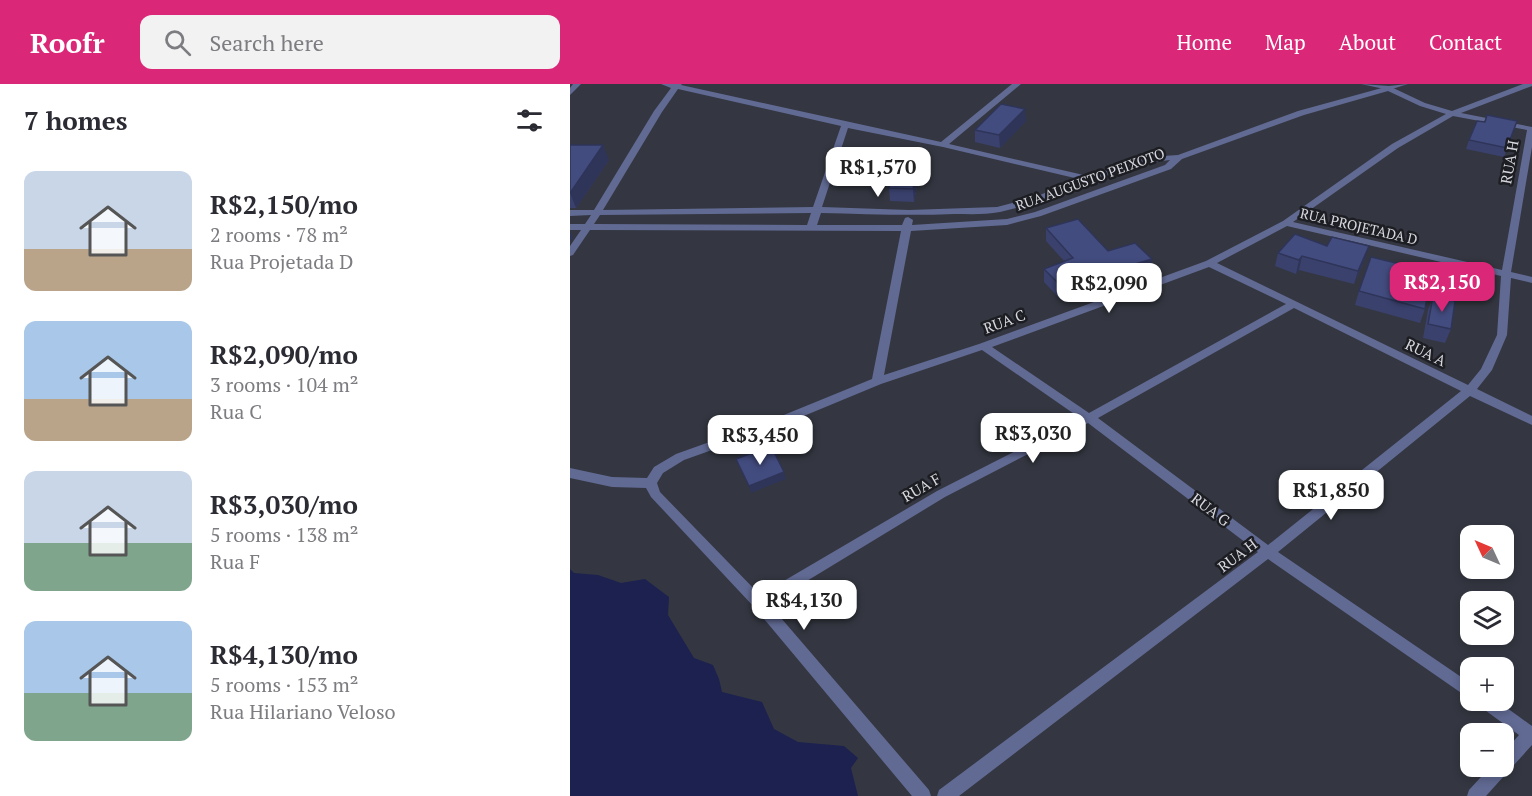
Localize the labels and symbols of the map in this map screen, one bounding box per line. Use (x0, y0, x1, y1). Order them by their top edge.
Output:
street label: RUA H (1495, 138, 1523, 185)
street label: RUA AUGUSTO PEIXOTO (1013, 143, 1167, 215)
pin: R$1,570 (823, 147, 933, 198)
street label: RUA PROJETADA D (1298, 203, 1420, 249)
pin: R$2,150 (1387, 262, 1497, 313)
pin: R$2,090 (1054, 263, 1164, 314)
street label: RUA C (980, 304, 1028, 338)
street label: RUA A (1402, 334, 1450, 371)
pin: R$3,030 (978, 413, 1088, 464)
pin: R$3,450 (705, 415, 815, 466)
street label: RUA F (898, 468, 944, 506)
pin: R$1,850 (1276, 470, 1386, 521)
street label: RUA G (1188, 488, 1235, 531)
north arrow (1460, 525, 1514, 579)
street label: RUA H (1213, 534, 1261, 576)
pin: R$4,130 (749, 580, 859, 631)

